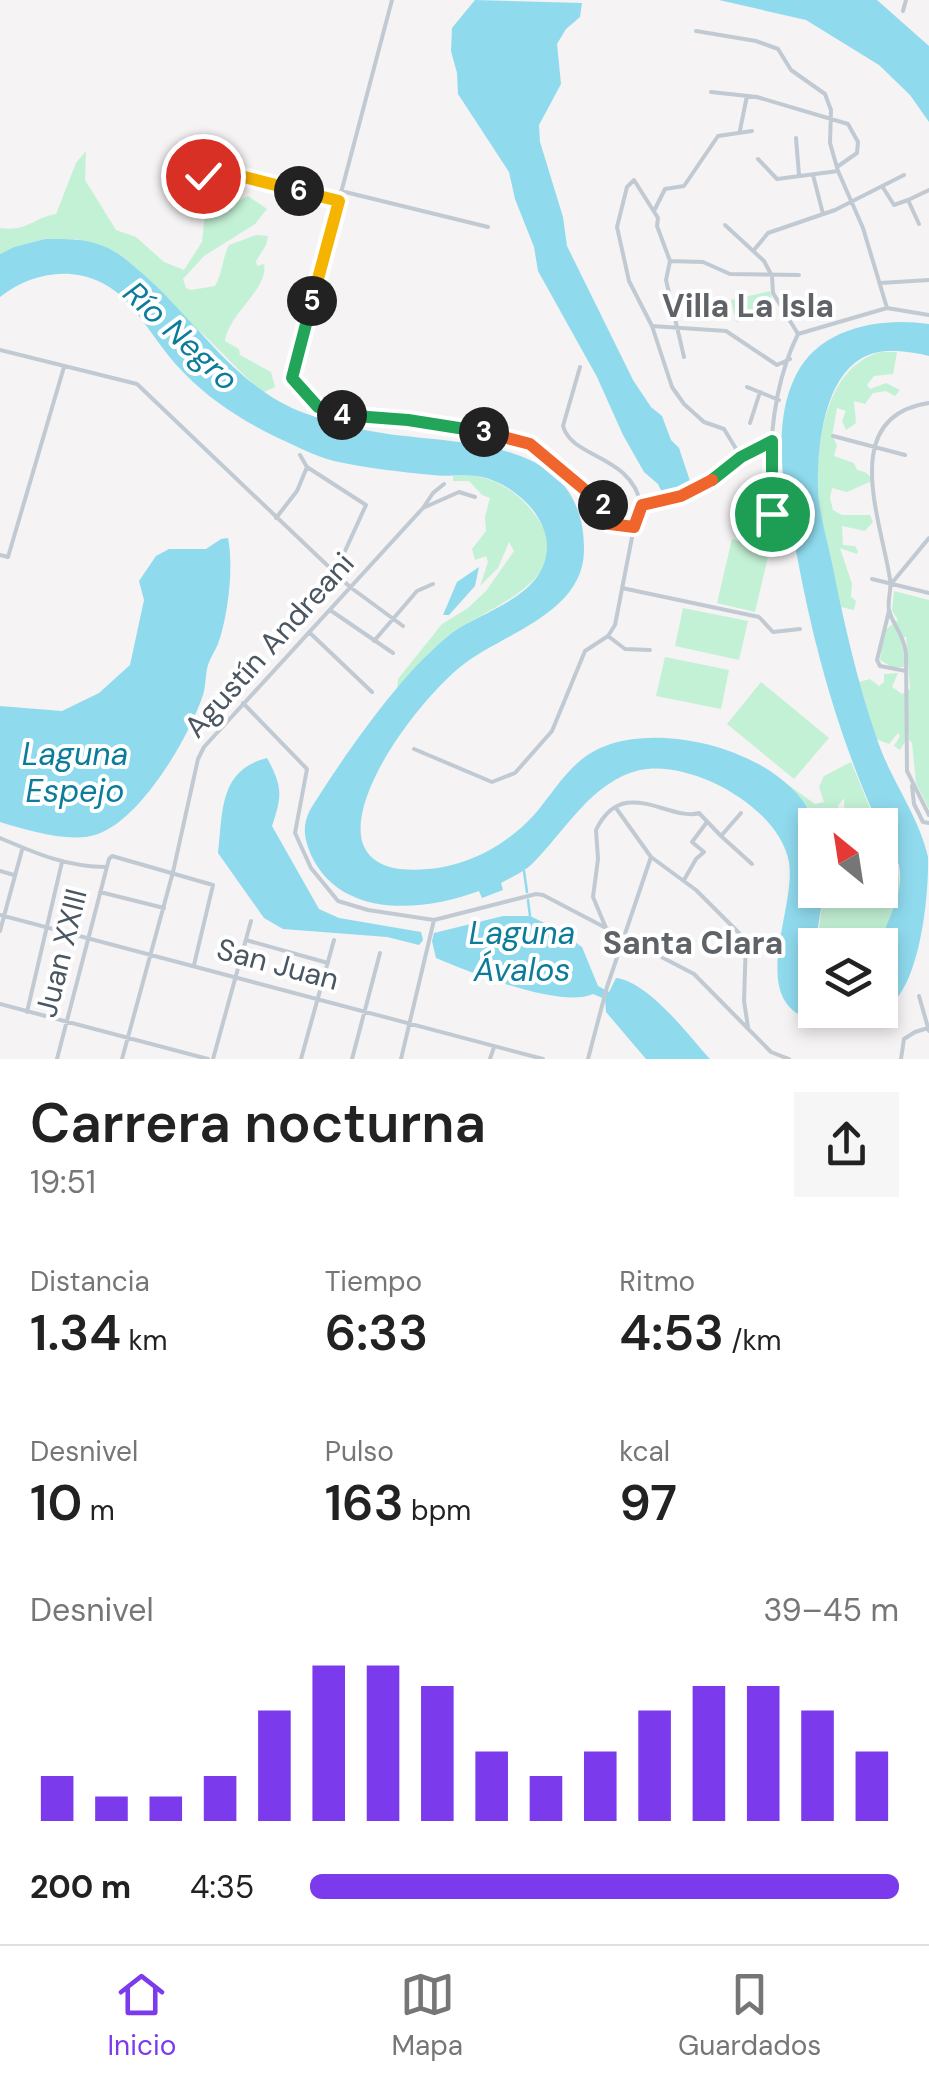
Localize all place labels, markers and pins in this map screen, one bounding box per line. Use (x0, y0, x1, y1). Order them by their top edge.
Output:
pin (161, 134, 246, 219)
pin: 6 (274, 166, 324, 216)
pin: 5 (287, 276, 337, 326)
pin: 4 (317, 390, 367, 440)
pin: 3 (459, 407, 509, 457)
pin (730, 472, 815, 557)
pin: 2 (578, 480, 628, 530)

